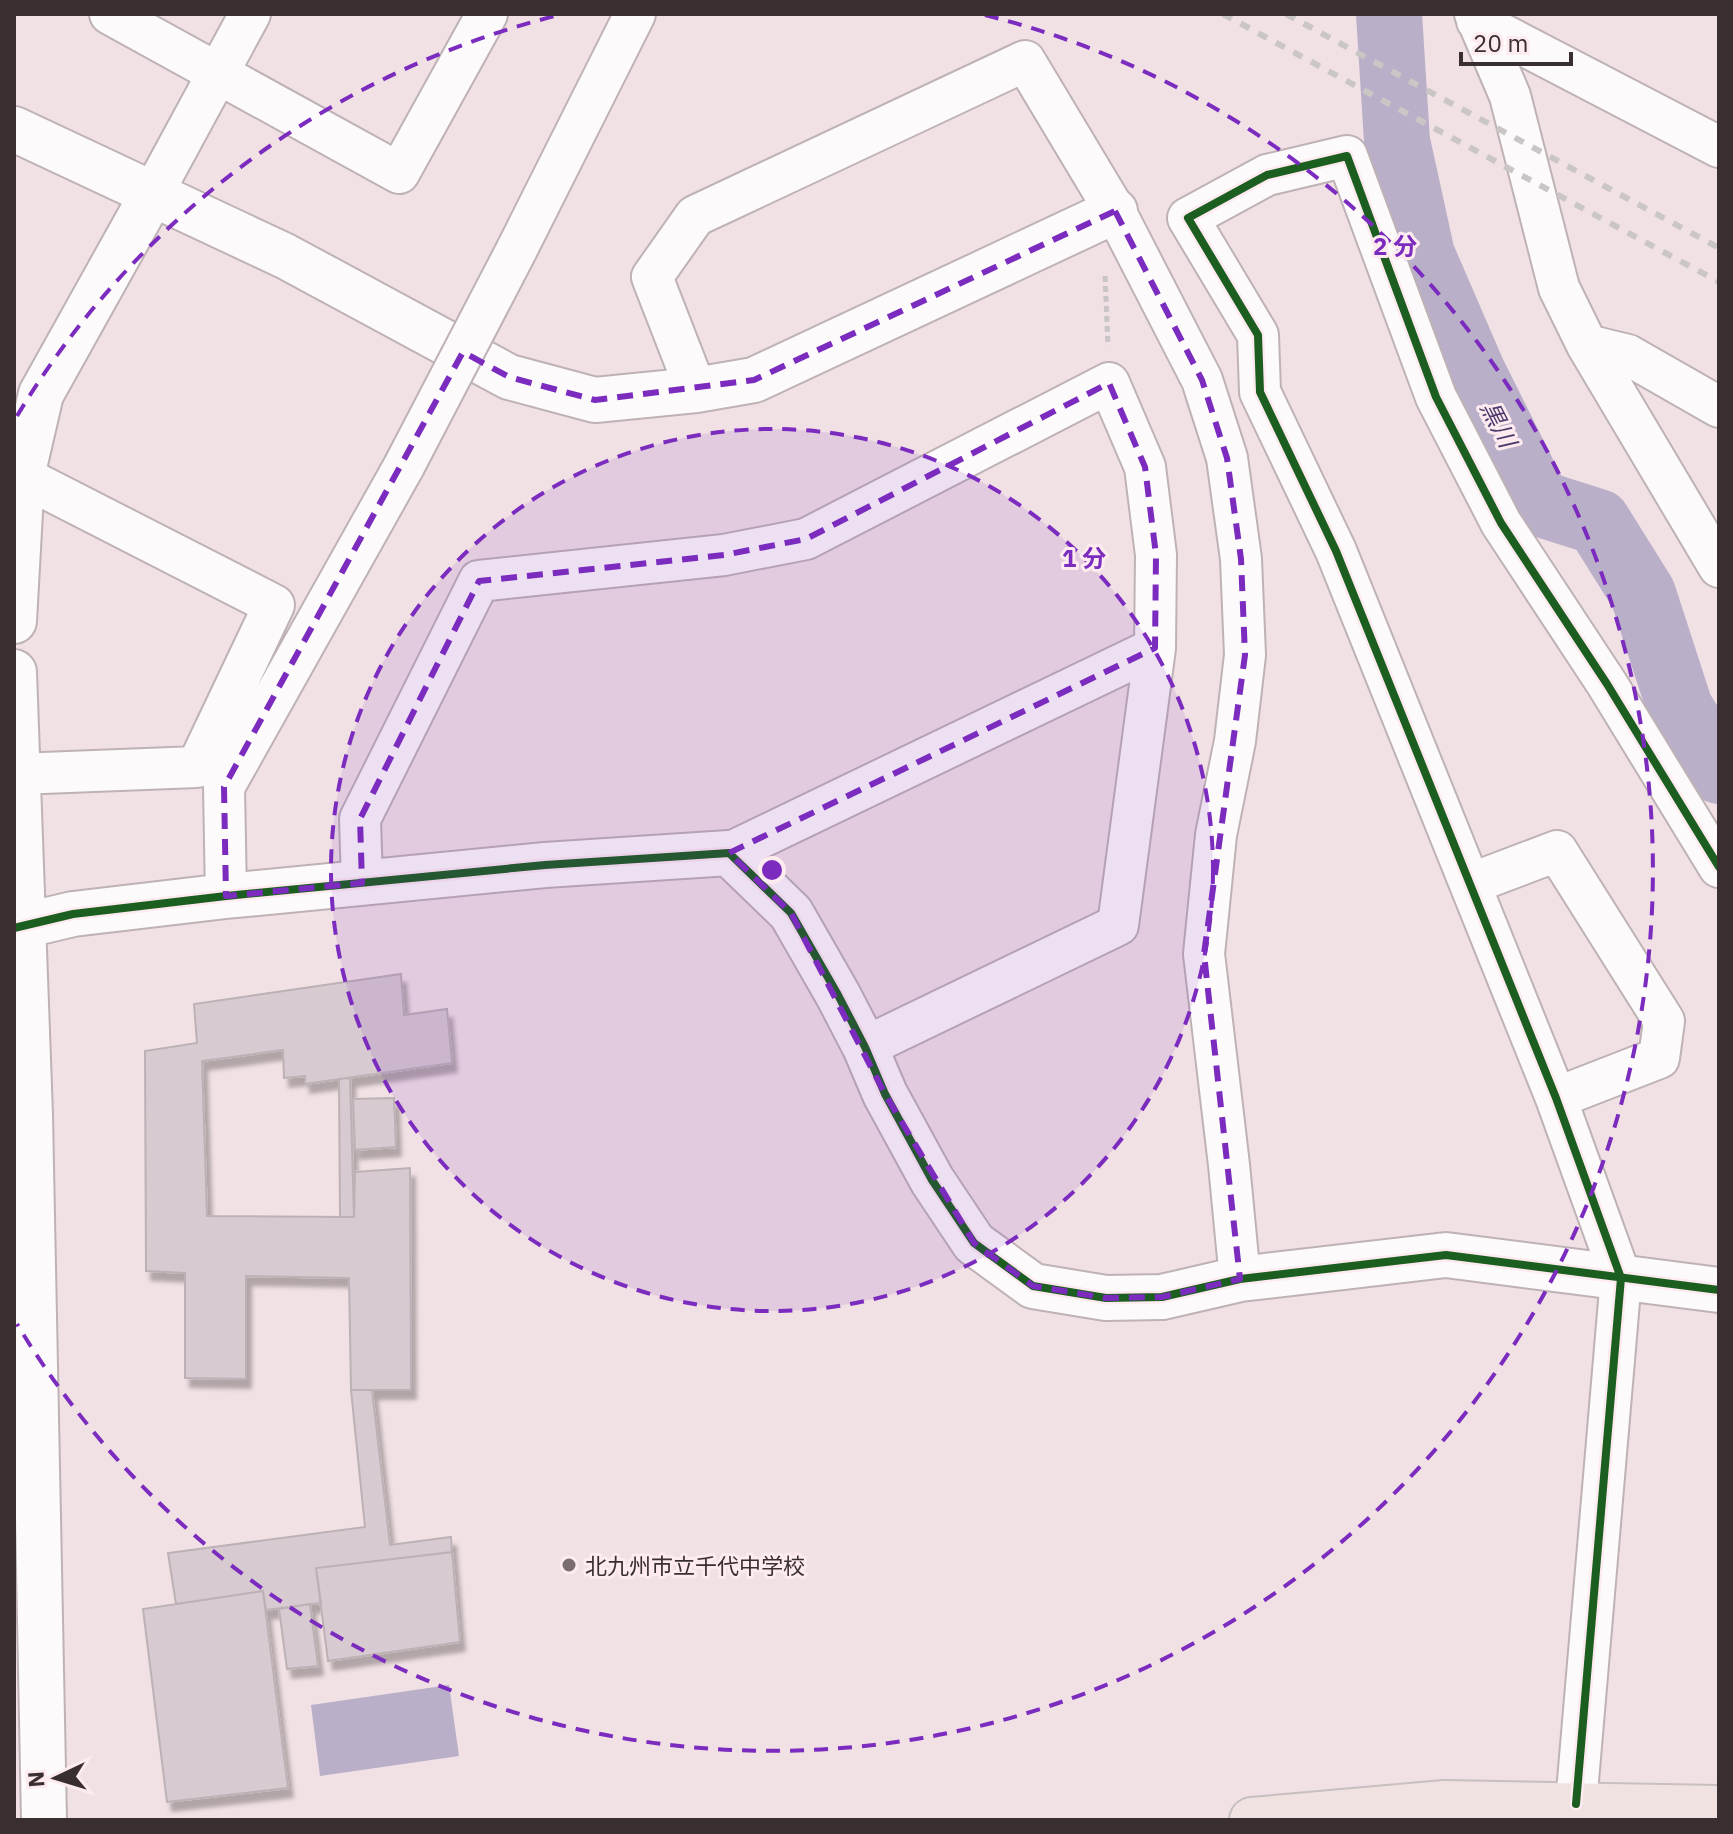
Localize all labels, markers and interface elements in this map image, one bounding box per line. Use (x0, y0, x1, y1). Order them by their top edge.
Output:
scale bar (1461, 16, 1571, 66)
text: 20 m (1473, 27, 1528, 59)
text: 2 分 (1373, 230, 1417, 262)
water label: 黒川 (1474, 395, 1526, 455)
text: 1 分 (1062, 542, 1106, 574)
centre of rings (758, 856, 786, 884)
place label: 北九州市立千代中学校 (585, 1551, 805, 1580)
marker: 北九州市立千代中学校 (560, 1556, 578, 1574)
north arrow (16, 1738, 96, 1818)
text: N (21, 1770, 51, 1788)

